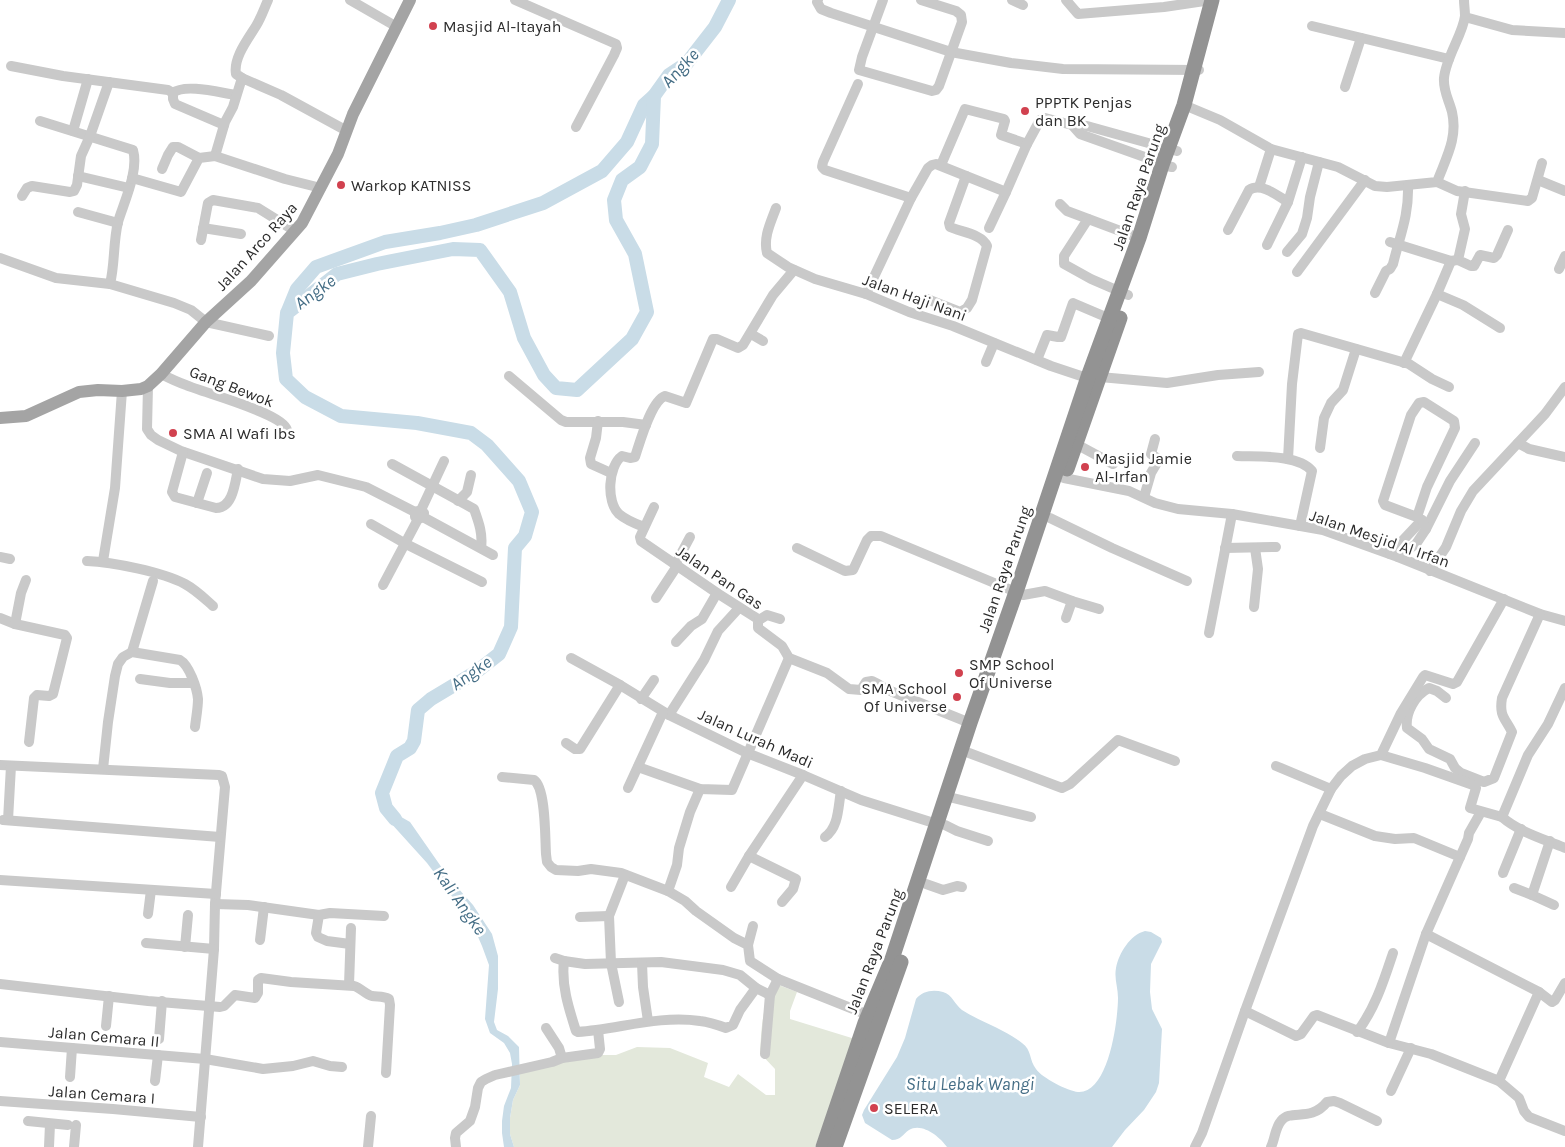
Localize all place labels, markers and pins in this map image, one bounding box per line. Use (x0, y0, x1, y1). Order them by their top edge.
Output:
place label: Masjid Al-Itayah (443, 17, 561, 36)
marker: Masjid Al-Itayah (427, 20, 439, 32)
place label: PPPTK Penjas dan BK (1035, 93, 1132, 130)
marker: PPPTK Penjas dan BK (1019, 105, 1031, 117)
place label: Warkop KATNISS (351, 176, 471, 195)
marker: Warkop KATNISS (335, 179, 347, 191)
place label: SMA Al Wafi Ibs (183, 424, 296, 443)
marker: SMA Al Wafi Ibs (167, 427, 179, 439)
place label: Masjid Jamie Al-Irfan (1095, 449, 1192, 486)
marker: Masjid Jamie Al-Irfan (1079, 461, 1091, 473)
place label: SMP School Of Universe (969, 655, 1054, 692)
marker: SMP School Of Universe (953, 667, 965, 679)
place label: SMA School Of Universe (861, 679, 947, 716)
marker: SMA School Of Universe (951, 691, 963, 703)
place label: SELERA (884, 1099, 938, 1118)
marker: SELERA (868, 1102, 880, 1114)

